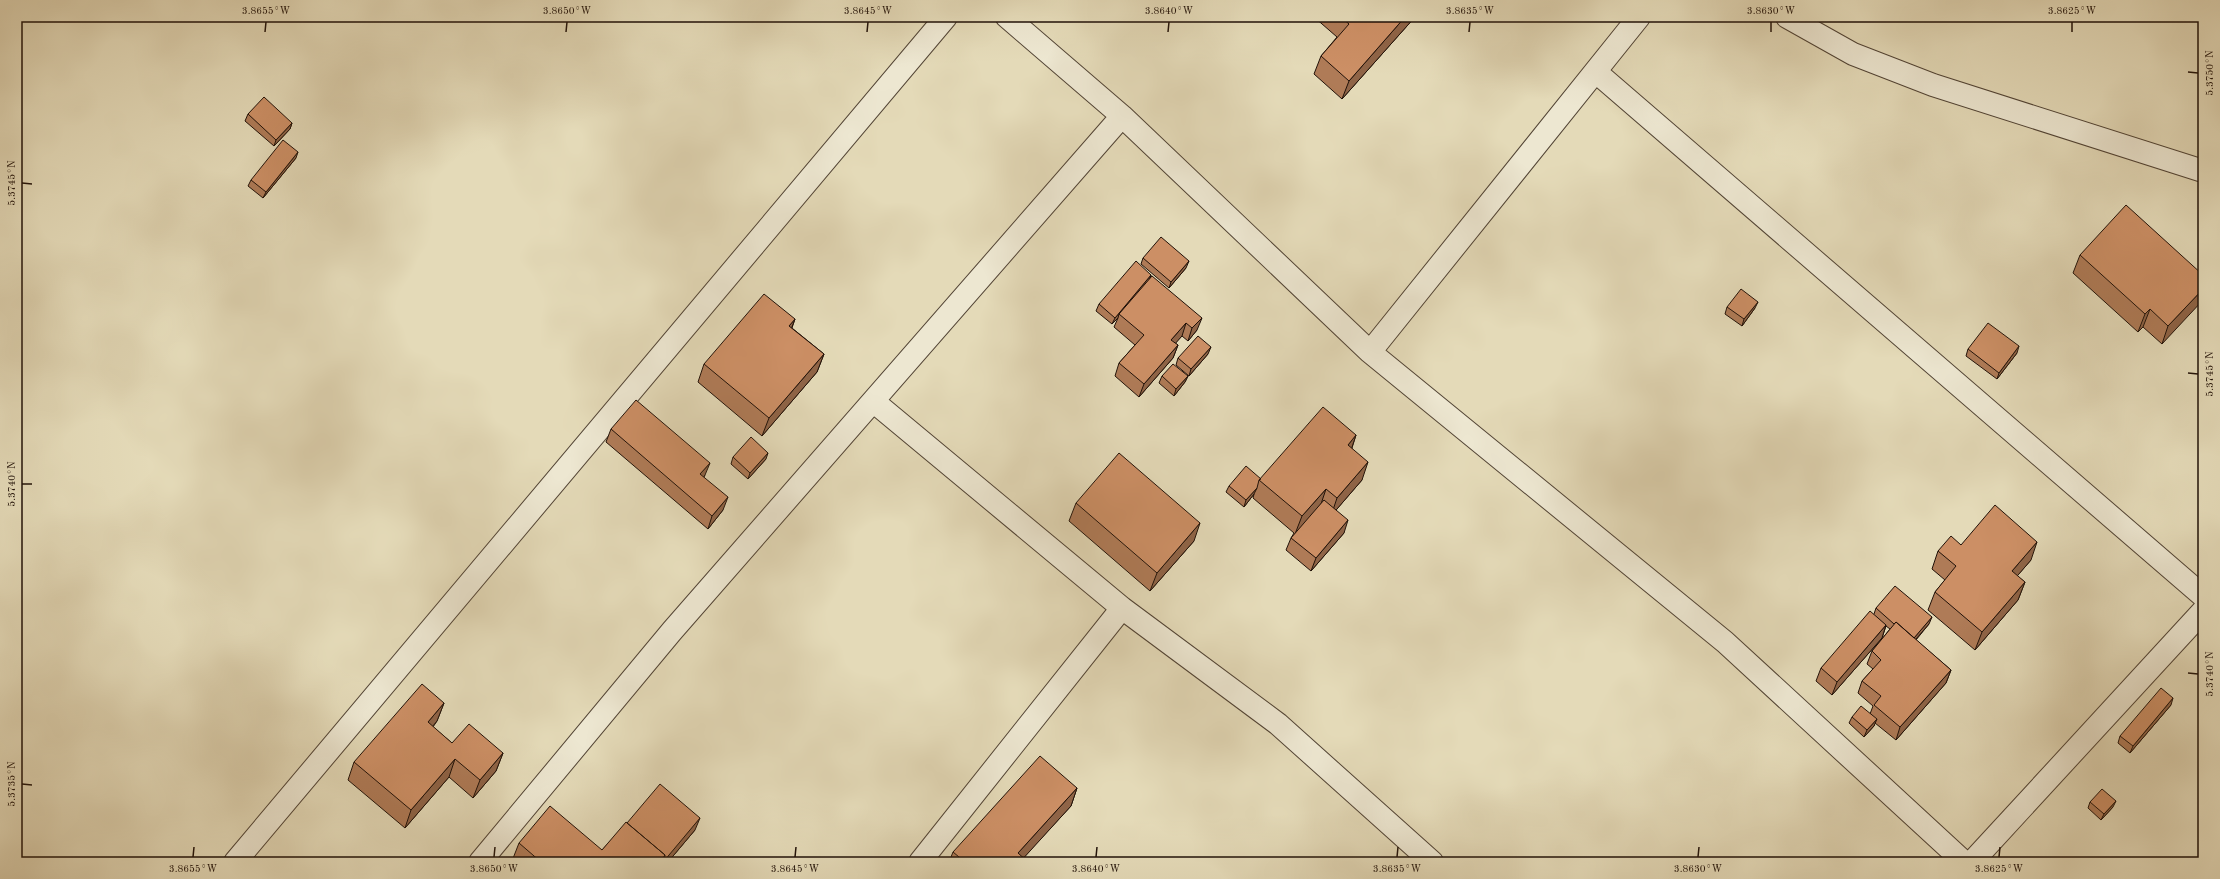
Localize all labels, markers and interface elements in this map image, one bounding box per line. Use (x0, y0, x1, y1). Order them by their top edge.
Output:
text: 3.8655°W (242, 6, 290, 16)
text: 3.8650°W (543, 6, 591, 16)
text: 3.8645°W (844, 6, 892, 16)
text: 3.8640°W (1145, 6, 1193, 16)
text: 3.8635°W (1446, 6, 1494, 16)
text: 3.8630°W (1747, 6, 1795, 16)
text: 3.8625°W (2048, 6, 2096, 16)
text: 5.3750°N (2205, 50, 2215, 96)
text: 5.3745°N (7, 160, 17, 206)
text: 5.3745°N (2205, 351, 2215, 397)
text: 5.3740°N (7, 461, 17, 507)
text: 5.3740°N (2205, 651, 2215, 697)
text: 5.3735°N (7, 761, 17, 807)
text: 3.8655°W (169, 864, 217, 874)
text: 3.8650°W (470, 864, 518, 874)
text: 3.8645°W (771, 864, 819, 874)
text: 3.8640°W (1072, 864, 1120, 874)
text: 3.8635°W (1373, 864, 1421, 874)
text: 3.8630°W (1674, 864, 1722, 874)
text: 3.8625°W (1975, 864, 2023, 874)

